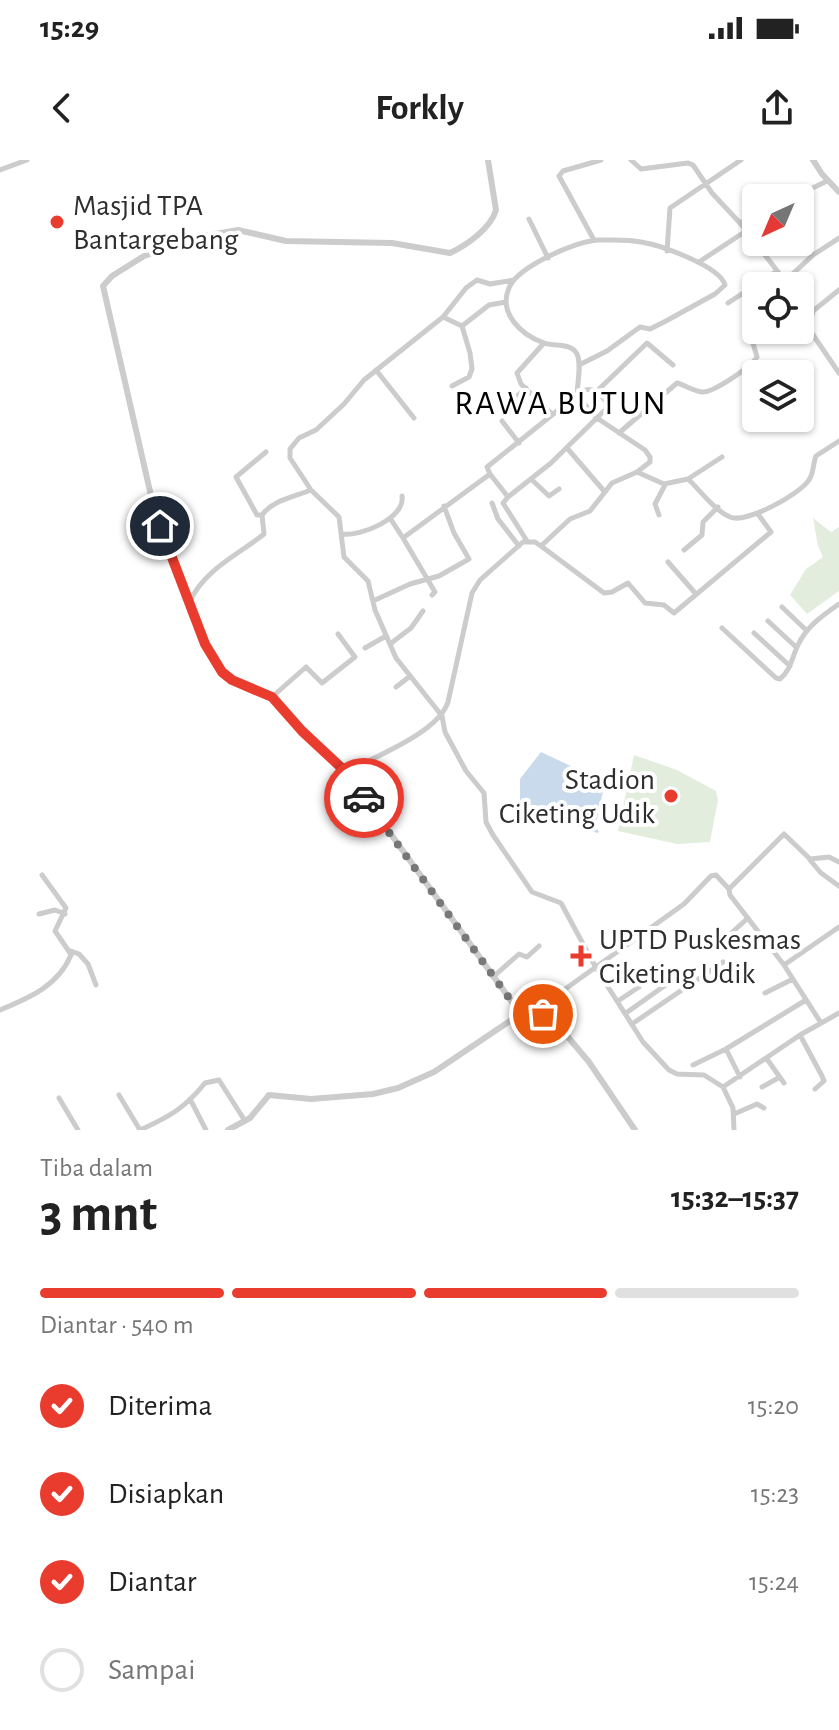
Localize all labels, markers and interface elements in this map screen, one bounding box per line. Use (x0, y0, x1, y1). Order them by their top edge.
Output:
text: 15:29 (40, 13, 99, 43)
icon: back (40, 86, 84, 130)
icon: share (755, 86, 799, 130)
text: Forkly (375, 90, 464, 126)
north arrow (742, 184, 814, 256)
map controls (742, 184, 814, 432)
place label: Masjid TPA Bantargebang (73, 191, 239, 255)
marker: Masjid TPA Bantargebang (48, 213, 66, 231)
button: locate (742, 272, 814, 344)
button: layers (742, 360, 814, 432)
district label: RAWA BUTUN (454, 387, 668, 421)
pin (126, 492, 194, 560)
icon: home (138, 504, 182, 548)
courier (324, 758, 404, 838)
place label: Stadion Ciketing Udik (499, 765, 655, 829)
icon: car (342, 776, 386, 820)
marker: Stadion Ciketing Udik (662, 787, 680, 805)
place label: UPTD Puskesmas Ciketing Udik (599, 925, 801, 989)
marker: UPTD Puskesmas Ciketing Udik (570, 945, 592, 967)
pin (509, 980, 577, 1048)
icon: bag (521, 992, 565, 1036)
text: Tiba dalam (40, 1155, 153, 1181)
text: 15:32–15:37 (671, 1183, 799, 1213)
text: 3 mnt (40, 1188, 157, 1240)
text: Diantar · 540 m (40, 1312, 193, 1338)
icon: check (40, 1384, 84, 1428)
text: Diterima (108, 1391, 212, 1421)
text: 15:20 (748, 1393, 799, 1419)
icon: check (40, 1472, 84, 1516)
text: Disiapkan (108, 1479, 224, 1509)
text: 15:23 (751, 1481, 799, 1507)
icon: check (40, 1560, 84, 1604)
text: Diantar (108, 1567, 197, 1597)
text: 15:24 (749, 1569, 799, 1595)
text: Sampai (108, 1655, 196, 1685)

